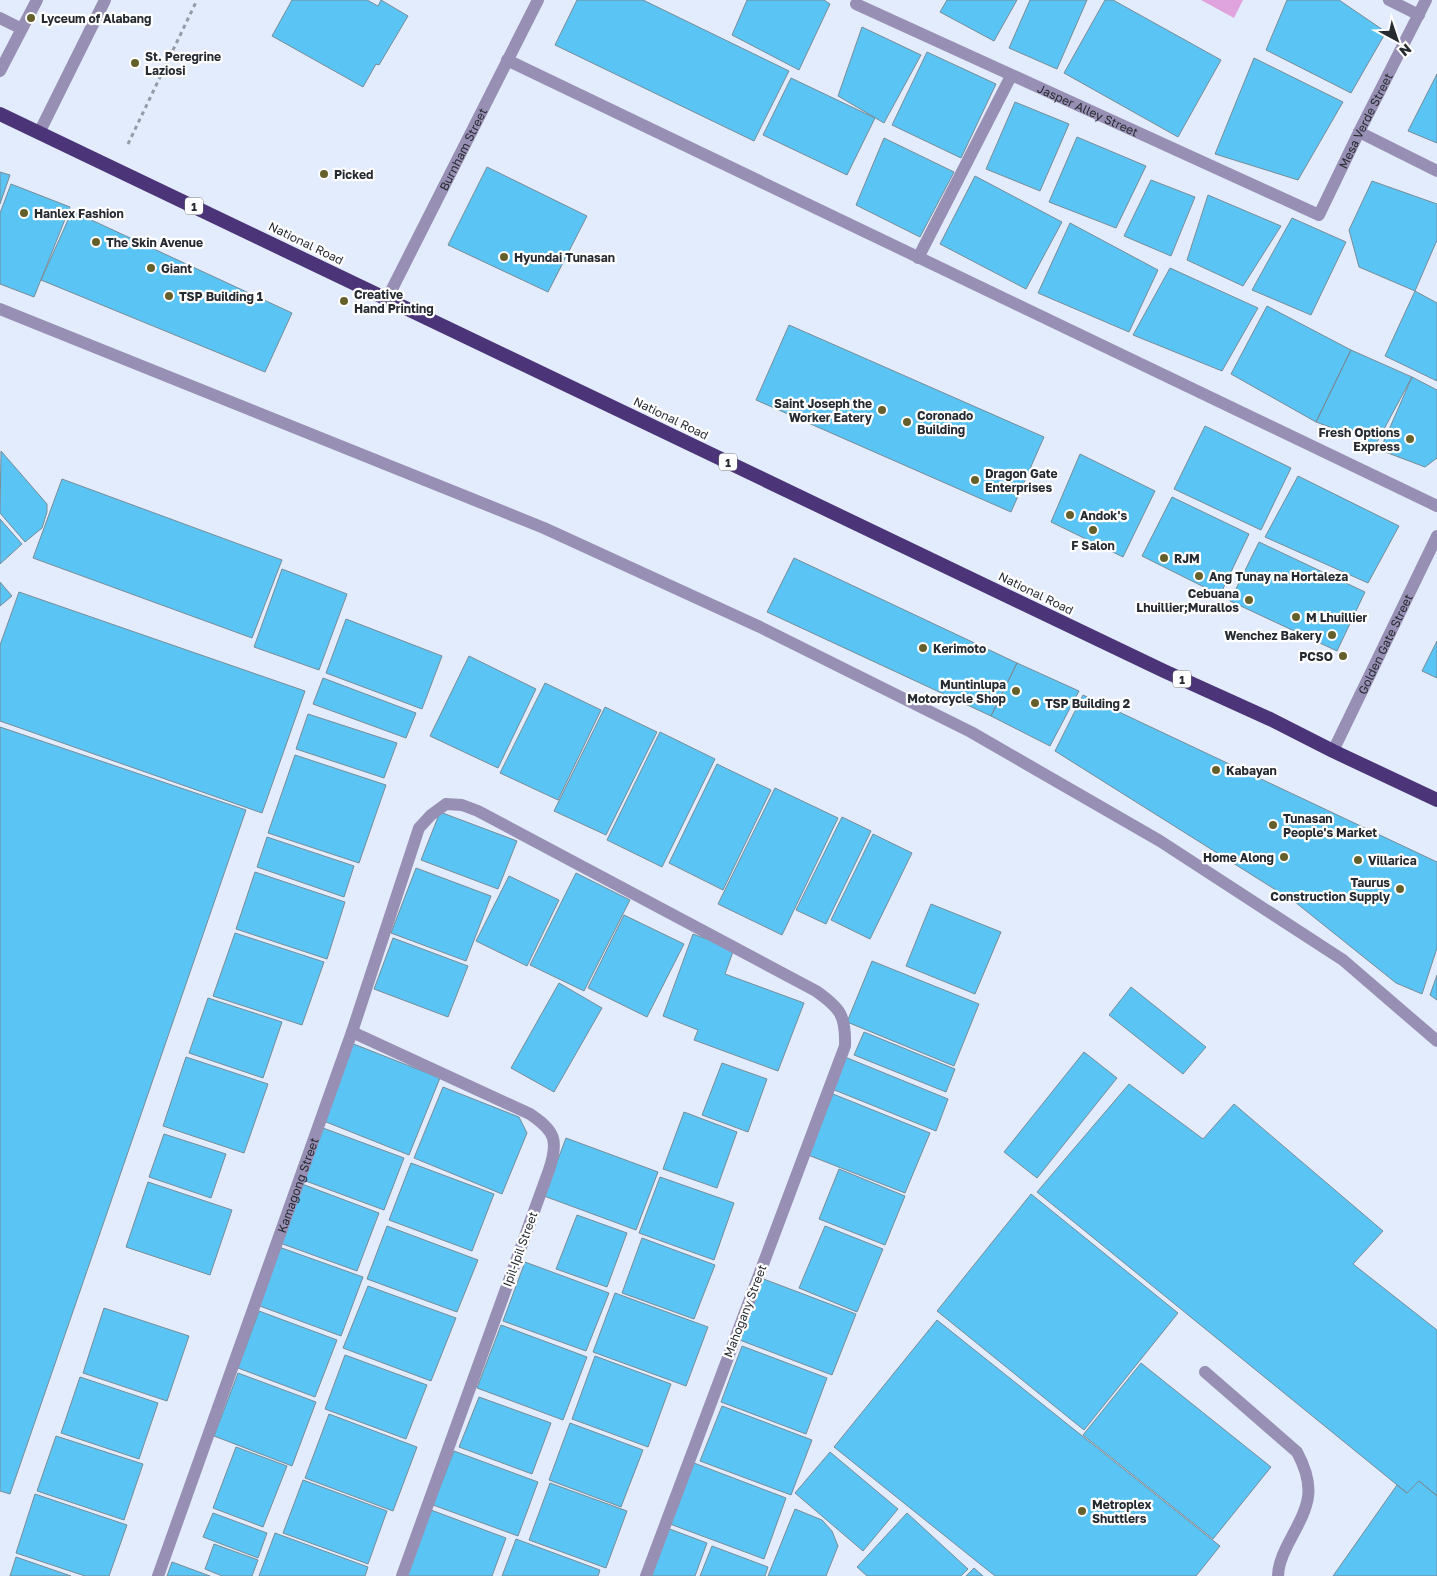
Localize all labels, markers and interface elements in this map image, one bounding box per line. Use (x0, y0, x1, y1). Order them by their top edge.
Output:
place label: Lyceum of Alabang (41, 11, 151, 26)
marker: Lyceum of Alabang (25, 12, 37, 24)
north arrow (1372, 15, 1422, 65)
text: N (1396, 40, 1415, 60)
place label: St. Peregrine Laziosi (145, 49, 221, 78)
marker: St. Peregrine Laziosi (129, 57, 141, 69)
street label: Mesa Verde Street (1335, 70, 1396, 171)
street label: Jasper Alley Street (1035, 80, 1141, 139)
street label: Burnham Street (436, 105, 490, 193)
place label: Picked (334, 167, 373, 182)
marker: Picked (318, 168, 330, 180)
road number: 1 (185, 198, 203, 215)
place label: Hanlex Fashion (34, 206, 124, 221)
marker: Hanlex Fashion (18, 207, 30, 219)
street label: National Road (266, 218, 346, 268)
place label: The Skin Avenue (106, 235, 203, 250)
marker: The Skin Avenue (90, 236, 102, 248)
place label: Hyundai Tunasan (514, 250, 615, 265)
marker: Hyundai Tunasan (498, 251, 510, 263)
place label: Giant (161, 261, 192, 276)
marker: Giant (145, 262, 157, 274)
place label: Creative Hand Printing (354, 287, 434, 316)
place label: TSP Building 1 (179, 289, 263, 304)
marker: TSP Building 1 (163, 290, 175, 302)
marker: Creative Hand Printing (338, 295, 350, 307)
street label: National Road (631, 393, 711, 443)
place label: Saint Joseph the Worker Eatery (774, 396, 873, 425)
marker: Saint Joseph the Worker Eatery (876, 404, 888, 416)
place label: Coronado Building (917, 408, 973, 437)
marker: Coronado Building (901, 416, 913, 428)
place label: Fresh Options Express (1318, 425, 1400, 454)
marker: Fresh Options Express (1404, 433, 1416, 445)
road number: 1 (719, 454, 737, 471)
place label: Dragon Gate Enterprises (985, 466, 1058, 495)
marker: Dragon Gate Enterprises (969, 474, 981, 486)
place label: Andok's (1080, 508, 1127, 523)
marker: Andok's (1064, 509, 1076, 521)
marker: F Salon (1087, 524, 1099, 536)
place label: F Salon (1071, 538, 1115, 553)
place label: RJM (1174, 551, 1200, 566)
marker: RJM (1158, 552, 1170, 564)
street label: National Road (996, 568, 1076, 618)
place label: Ang Tunay na Hortaleza (1209, 569, 1348, 584)
marker: Ang Tunay na Hortaleza (1193, 570, 1205, 582)
place label: Cebuana Lhuillier;Murallos (1136, 586, 1239, 615)
street label: Golden Gate Street (1354, 591, 1416, 697)
marker: Cebuana Lhuillier;Murallos (1243, 594, 1255, 606)
place label: M Lhuillier (1306, 610, 1368, 625)
marker: M Lhuillier (1290, 611, 1302, 623)
place label: Wenchez Bakery (1225, 628, 1323, 643)
marker: Wenchez Bakery (1326, 629, 1338, 641)
place label: Kerimoto (933, 641, 986, 656)
marker: Kerimoto (917, 642, 929, 654)
place label: PCSO (1299, 649, 1333, 664)
marker: PCSO (1337, 650, 1349, 662)
road number: 1 (1173, 671, 1191, 688)
place label: Muntinlupa Motorcycle Shop (907, 677, 1007, 706)
marker: Muntinlupa Motorcycle Shop (1010, 685, 1022, 697)
place label: TSP Building 2 (1045, 696, 1130, 711)
marker: TSP Building 2 (1029, 697, 1041, 709)
place label: Kabayan (1226, 763, 1277, 778)
marker: Kabayan (1210, 764, 1222, 776)
place label: Tunasan People's Market (1283, 811, 1377, 840)
marker: Tunasan People's Market (1267, 819, 1279, 831)
place label: Home Along (1203, 850, 1274, 865)
marker: Home Along (1278, 851, 1290, 863)
place label: Villarica (1368, 853, 1417, 868)
marker: Villarica (1352, 854, 1364, 866)
place label: Taurus Construction Supply (1270, 875, 1391, 904)
marker: Taurus Construction Supply (1394, 883, 1406, 895)
street label: Kamagong Street (273, 1135, 321, 1235)
street label: Ipil-Ipil Street (499, 1209, 541, 1289)
street label: Mahogany Street (720, 1262, 770, 1360)
place label: Metroplex Shuttlers (1092, 1497, 1151, 1526)
marker: Metroplex Shuttlers (1076, 1505, 1088, 1517)

